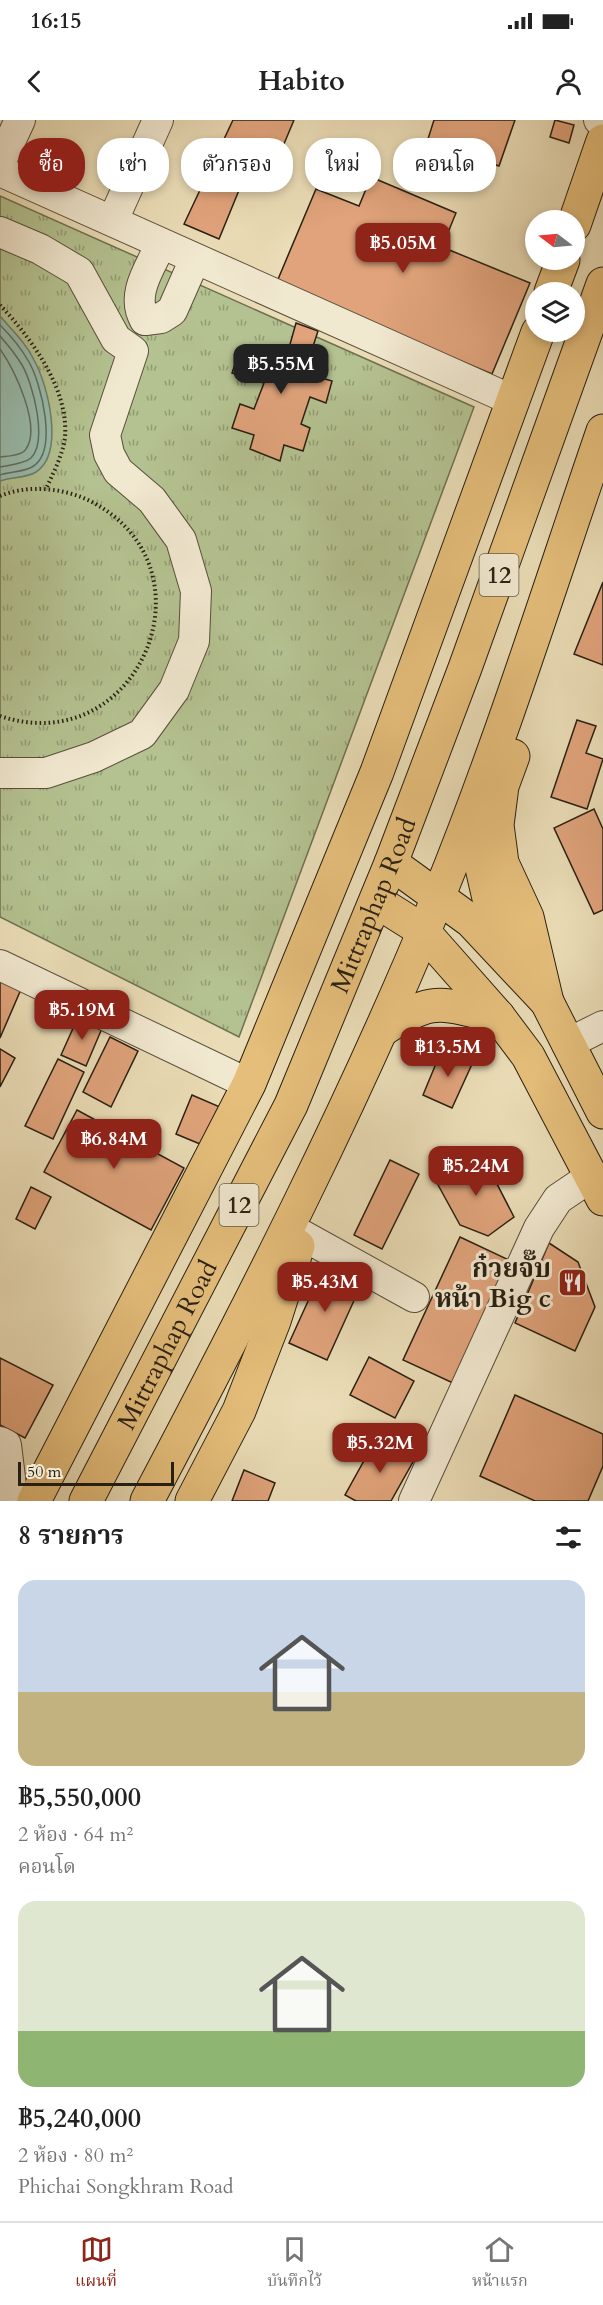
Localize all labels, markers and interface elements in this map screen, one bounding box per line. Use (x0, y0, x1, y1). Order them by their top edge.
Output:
text: 16:15 (30, 6, 81, 36)
text: Habito (258, 63, 345, 100)
icon: back (18, 65, 51, 98)
icon: person (552, 65, 585, 98)
chip: ซื้อ (18, 138, 85, 192)
chip: เช่า (97, 138, 169, 192)
chip: ตัวกรอง (181, 138, 293, 192)
chip: ใหม่ (305, 138, 381, 192)
chip: คอนโด (393, 138, 496, 192)
north arrow (525, 210, 585, 270)
map controls (525, 210, 585, 342)
pin: ฿5.05M (354, 223, 452, 274)
text: ฿5.05M (369, 229, 437, 256)
button: layers (525, 282, 585, 342)
pin: ฿5.55M (232, 344, 330, 395)
text: ฿5.55M (247, 350, 315, 377)
road number: 12 (480, 554, 518, 596)
street label: Mittraphap Road (322, 812, 425, 998)
pin: ฿5.19M (33, 990, 131, 1041)
text: ฿5.19M (48, 996, 116, 1023)
pin: ฿13.5M (399, 1027, 497, 1078)
text: ฿13.5M (414, 1033, 482, 1060)
pin: ฿6.84M (65, 1119, 163, 1170)
text: ฿6.84M (80, 1125, 148, 1152)
pin: ฿5.24M (427, 1146, 525, 1197)
text: ฿5.24M (442, 1152, 510, 1179)
road number: 12 (220, 1184, 258, 1226)
place label: ก๋วยจั๊บ หน้า Big c (435, 1249, 551, 1316)
street label: Mittraphap Road (109, 1254, 226, 1436)
pin: ฿5.43M (276, 1262, 374, 1313)
restaurant icon: ก๋วยจั๊บ หน้า Big c (556, 1267, 588, 1299)
text: ฿5.43M (291, 1268, 359, 1295)
pin: ฿5.32M (331, 1423, 429, 1474)
text: ฿5.32M (346, 1429, 414, 1456)
scale bar (18, 1459, 174, 1486)
text: 50 m (27, 1461, 61, 1483)
text: 8 รายการ (18, 1518, 124, 1553)
icon: filters (552, 1521, 585, 1554)
icon: home (248, 1619, 356, 1727)
text: ฿5,550,000 (18, 1780, 141, 1815)
text: 2 ห้อง · 64 m² (18, 1821, 133, 1848)
text: คอนโด (18, 1853, 76, 1880)
icon: home (248, 1940, 356, 2048)
text: ฿5,240,000 (18, 2101, 141, 2136)
text: 2 ห้อง · 80 m² (18, 2142, 133, 2169)
text: Phichai Songkhram Road (18, 2173, 233, 2200)
tab: แผนที่ (75, 2233, 117, 2295)
tab: บันทึกไว้ (267, 2233, 322, 2295)
tab: หน้าแรก (472, 2233, 528, 2295)

